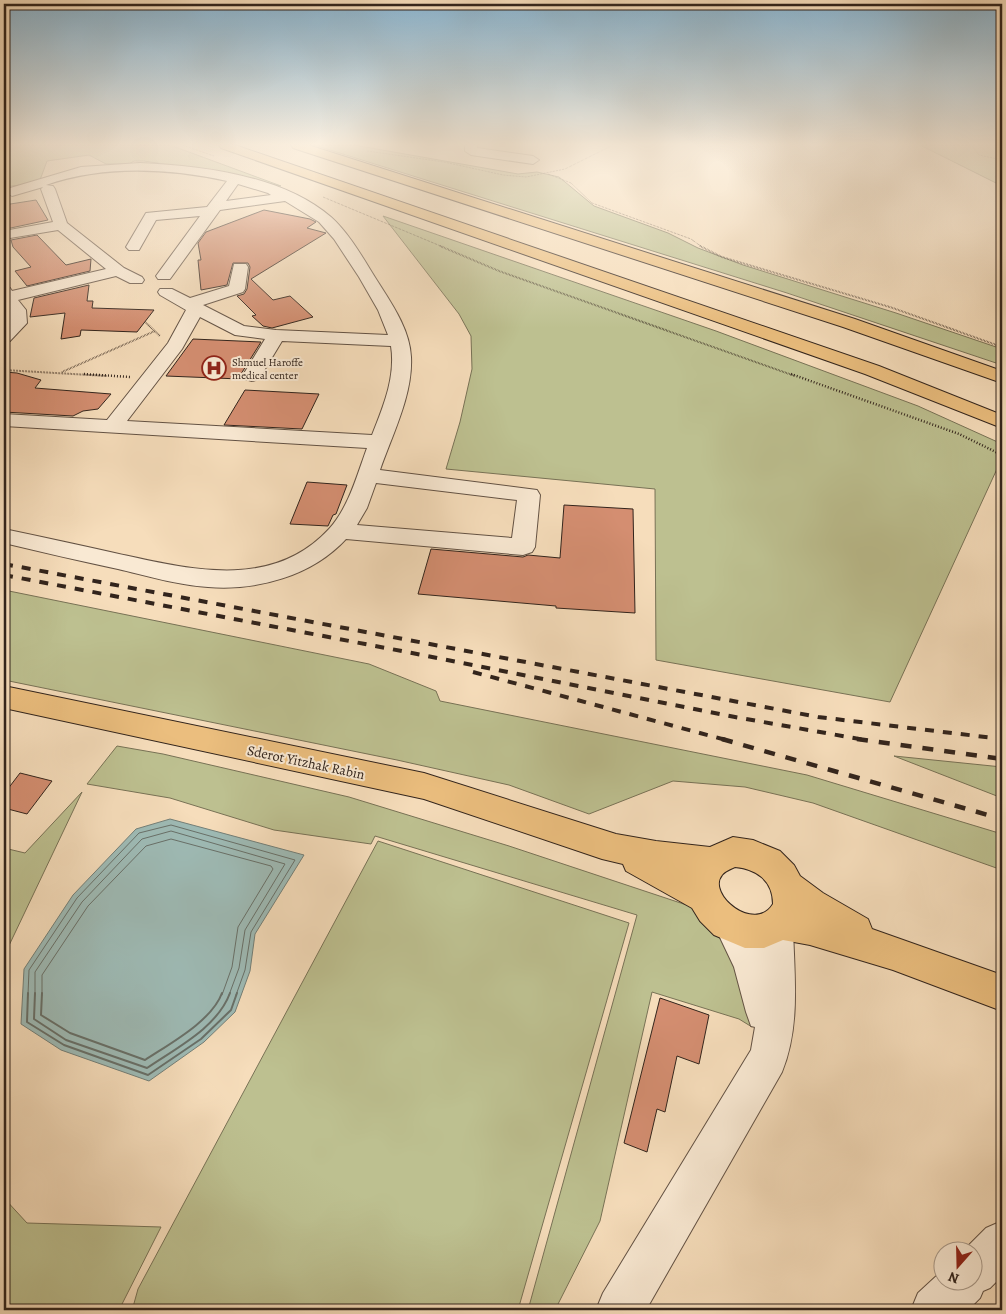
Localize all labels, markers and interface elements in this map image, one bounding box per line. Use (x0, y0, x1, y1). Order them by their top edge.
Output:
hospital icon: Shmuel Haroffe medical center (201, 355, 227, 381)
place label: Shmuel Haroffe medical center (232, 355, 303, 383)
street label: Sderot Yitzhak Rabin (245, 741, 367, 784)
north arrow (934, 1242, 984, 1292)
text: N (946, 1267, 962, 1288)

